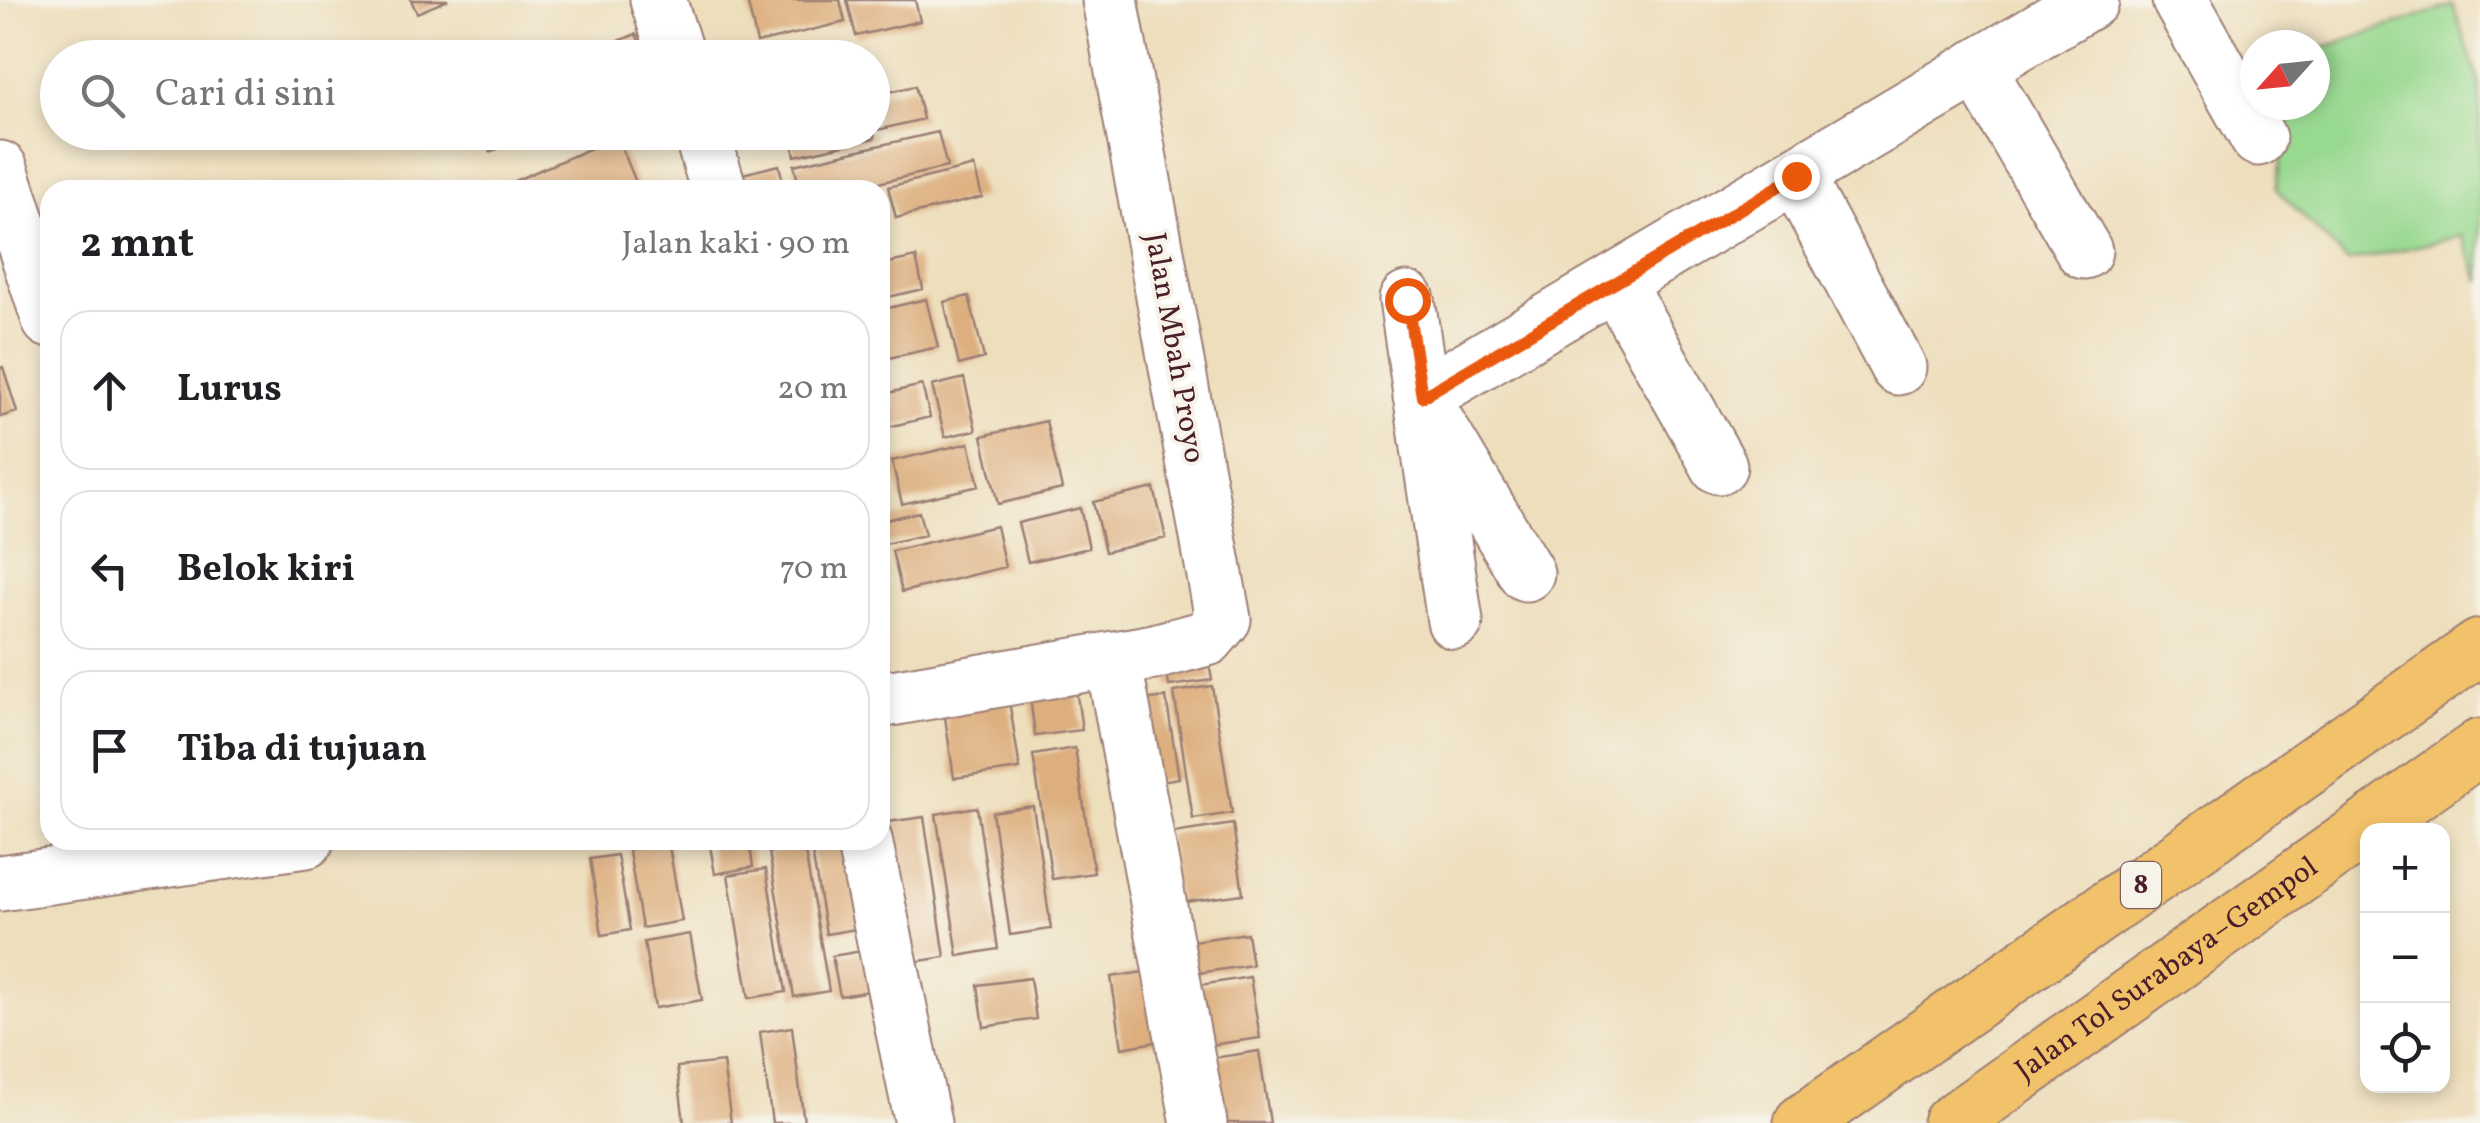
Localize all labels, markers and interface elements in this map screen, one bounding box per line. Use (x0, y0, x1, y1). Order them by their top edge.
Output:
north arrow (2240, 30, 2330, 120)
search box (40, 40, 890, 150)
icon: search (75, 68, 130, 123)
text: Cari di sini (155, 69, 336, 122)
route end (1774, 154, 1820, 200)
text: 2 mnt (80, 216, 194, 275)
text: Jalan kaki · 90 m (622, 223, 850, 267)
street label: Jalan Mbah Proyo (1133, 229, 1215, 467)
route start (1385, 278, 1431, 324)
icon: ahead (82, 363, 137, 418)
text: Lurus (177, 364, 282, 417)
text: 20 m (777, 368, 848, 412)
icon: left (82, 543, 137, 598)
text: Belok kiri (177, 544, 355, 597)
text: 70 m (780, 548, 848, 592)
icon: arrive (82, 723, 137, 778)
text: Tiba di tujuan (177, 724, 427, 777)
map controls (2360, 823, 2450, 1093)
button: + (2360, 823, 2450, 913)
street label: Jalan Tol Surabaya–Gempol (2007, 847, 2327, 1092)
road number: 8 (2121, 862, 2161, 908)
button: − (2360, 913, 2450, 1003)
button: locate (2360, 1003, 2450, 1093)

